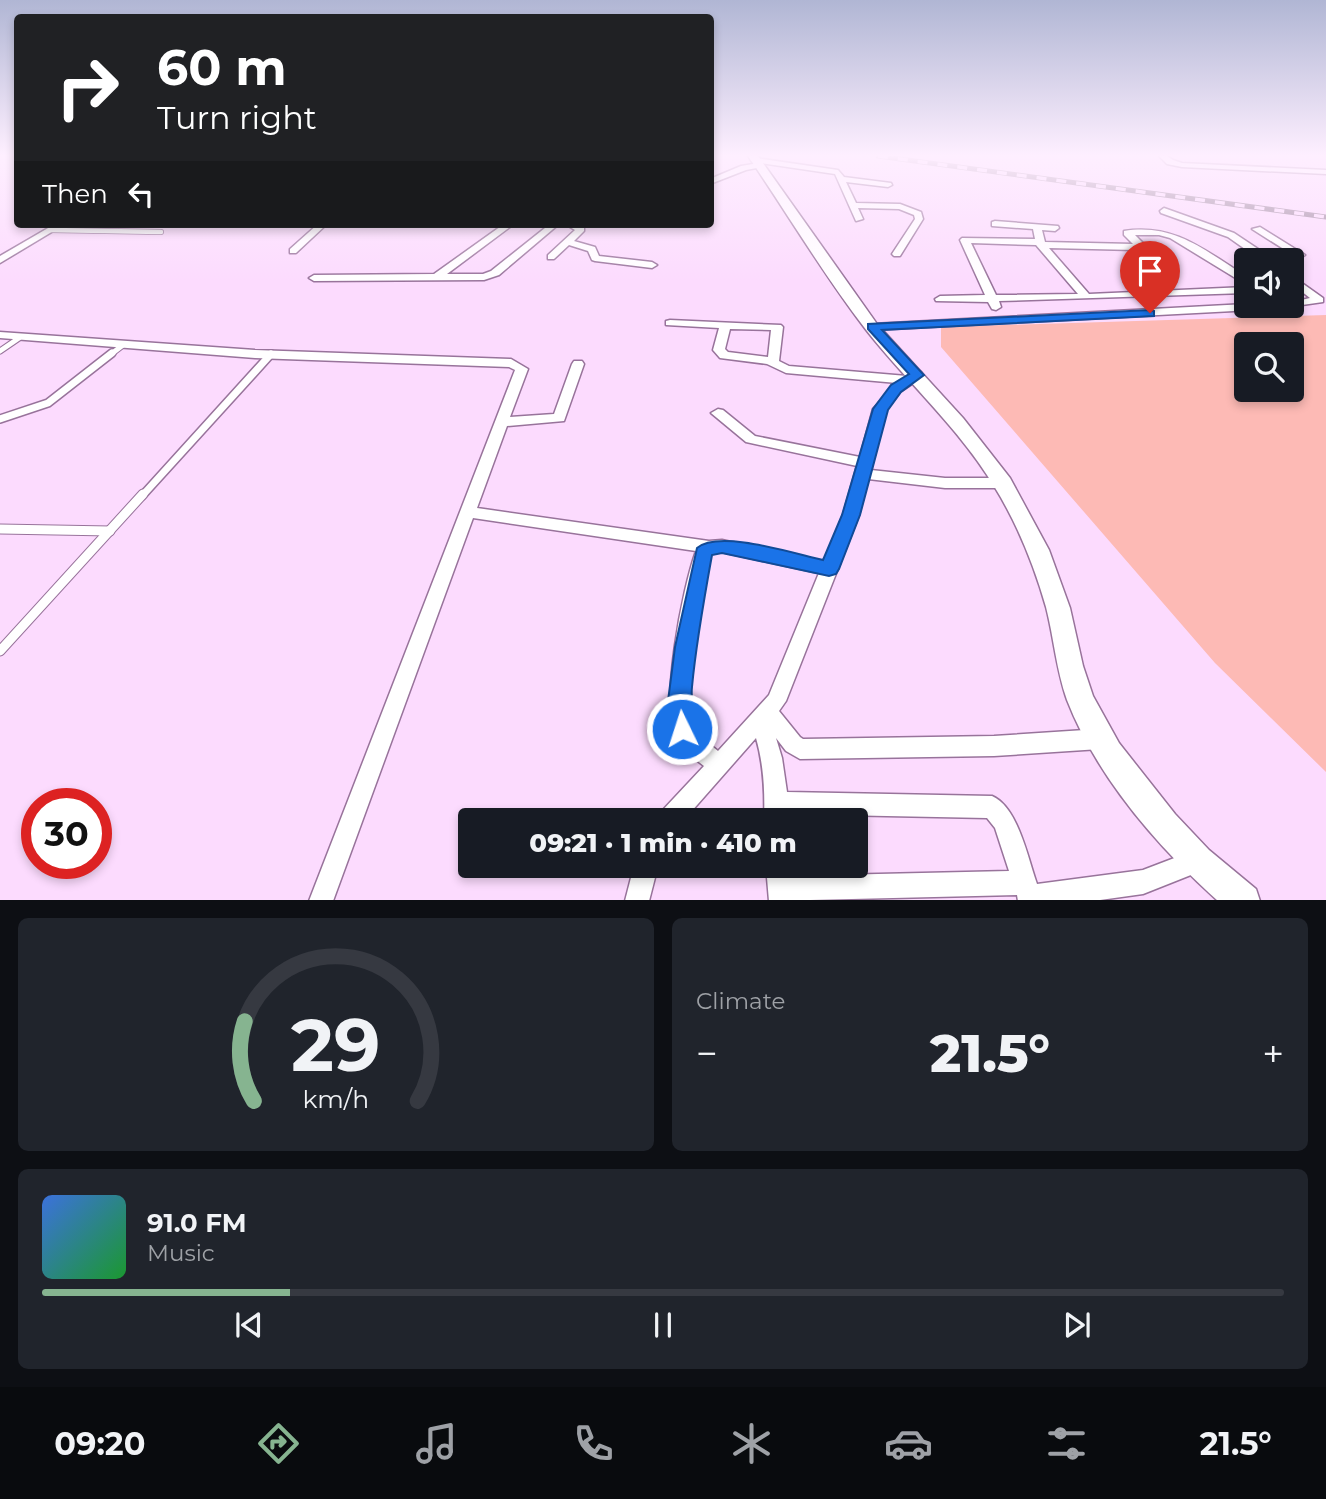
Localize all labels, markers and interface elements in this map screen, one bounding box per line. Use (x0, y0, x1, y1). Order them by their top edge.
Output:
text: 60 m (157, 38, 287, 97)
icon: right (42, 42, 133, 133)
text: Turn right (157, 98, 317, 137)
icon: left (122, 175, 160, 213)
text: Then (42, 178, 108, 210)
pin (1120, 241, 1180, 313)
map controls (1234, 248, 1304, 402)
button: sound (1234, 248, 1304, 318)
icon: arrive (1131, 252, 1169, 290)
button: search (1234, 332, 1304, 402)
position arrow (645, 692, 719, 766)
speed limit sign: 30 (21, 788, 112, 879)
text: 09:21 · 1 min · 410 m (529, 827, 797, 859)
text: Climate (696, 987, 785, 1015)
text: 29 (291, 1001, 381, 1089)
text: 21.5° (930, 1022, 1050, 1085)
text: − (696, 1030, 718, 1077)
text: + (1262, 1030, 1284, 1077)
text: km/h (303, 1083, 369, 1113)
text: 91.0 FM (147, 1207, 247, 1239)
text: Music (147, 1239, 215, 1267)
icon: previous (230, 1306, 268, 1344)
icon: pause (644, 1306, 682, 1344)
icon: next (1058, 1306, 1096, 1344)
icon: directions (254, 1419, 303, 1468)
icon: music (412, 1419, 461, 1468)
icon: phone (569, 1419, 618, 1468)
icon: climate (727, 1419, 776, 1468)
icon: car (884, 1419, 933, 1468)
icon: filters (1042, 1419, 1091, 1468)
text: 09:20 (54, 1424, 145, 1463)
text: 21.5° (1200, 1424, 1272, 1463)

